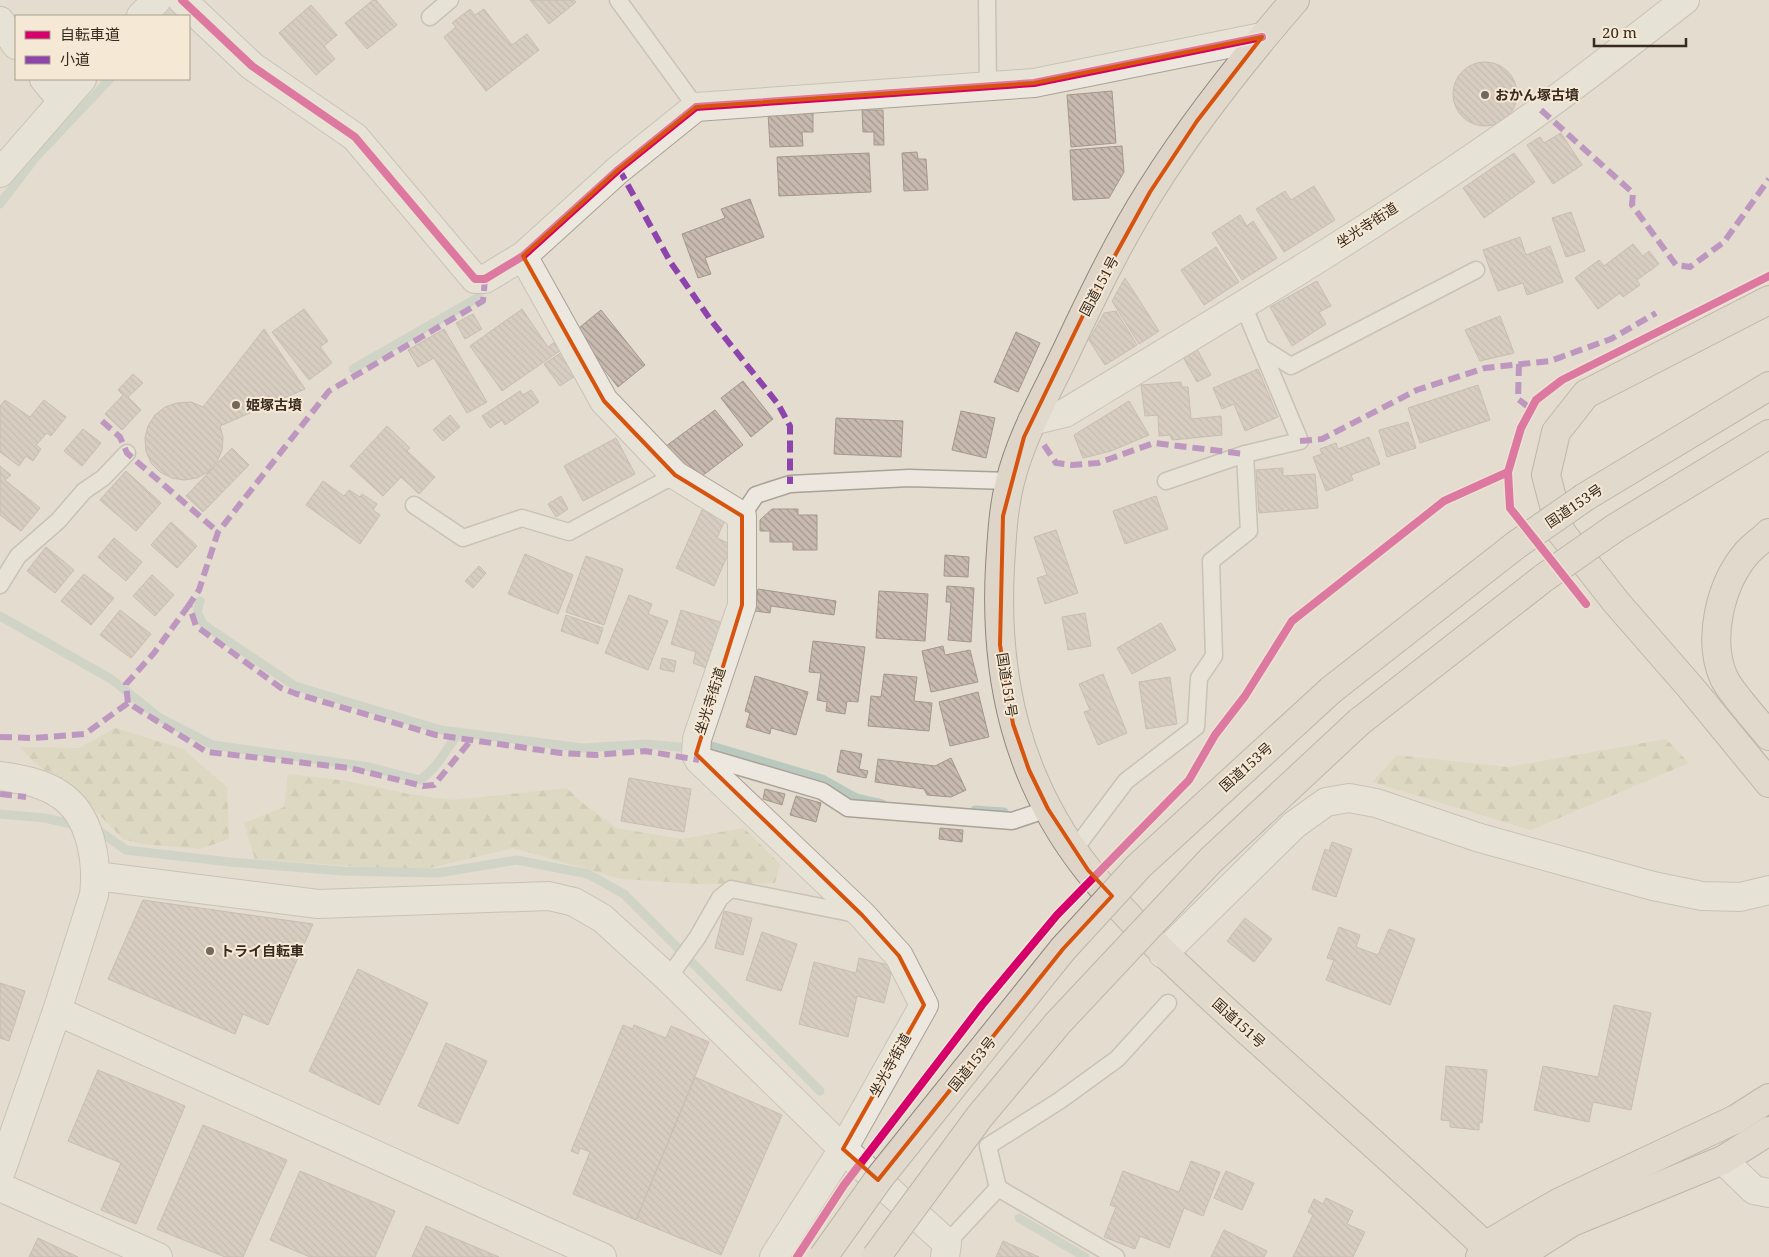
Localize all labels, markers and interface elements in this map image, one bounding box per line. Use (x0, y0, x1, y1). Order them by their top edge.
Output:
legend (15, 15, 190, 80)
scale bar (1594, 15, 1686, 47)
text: 20 m (1602, 22, 1637, 42)
text: 自転車道 (60, 24, 120, 44)
text: 小道 (60, 49, 90, 69)
place label: おかん塚古墳 (1495, 85, 1579, 104)
marker: おかん塚古墳 (1479, 89, 1491, 101)
street label: 坐光寺街道 (1332, 198, 1401, 252)
street label: 国道151号 (1075, 252, 1122, 319)
place label: 姫塚古墳 (246, 395, 302, 414)
marker: 姫塚古墳 (230, 399, 242, 411)
street label: 国道153号 (1541, 479, 1606, 532)
street label: 国道151号 (993, 651, 1022, 719)
street label: 坐光寺街道 (690, 665, 729, 737)
street label: 国道153号 (1215, 738, 1276, 796)
place label: トライ自転車 (220, 941, 304, 960)
marker: トライ自転車 (204, 945, 216, 957)
street label: 国道151号 (1209, 994, 1270, 1052)
street label: 坐光寺街道 (864, 1030, 915, 1100)
street label: 国道153号 (944, 1032, 1000, 1095)

